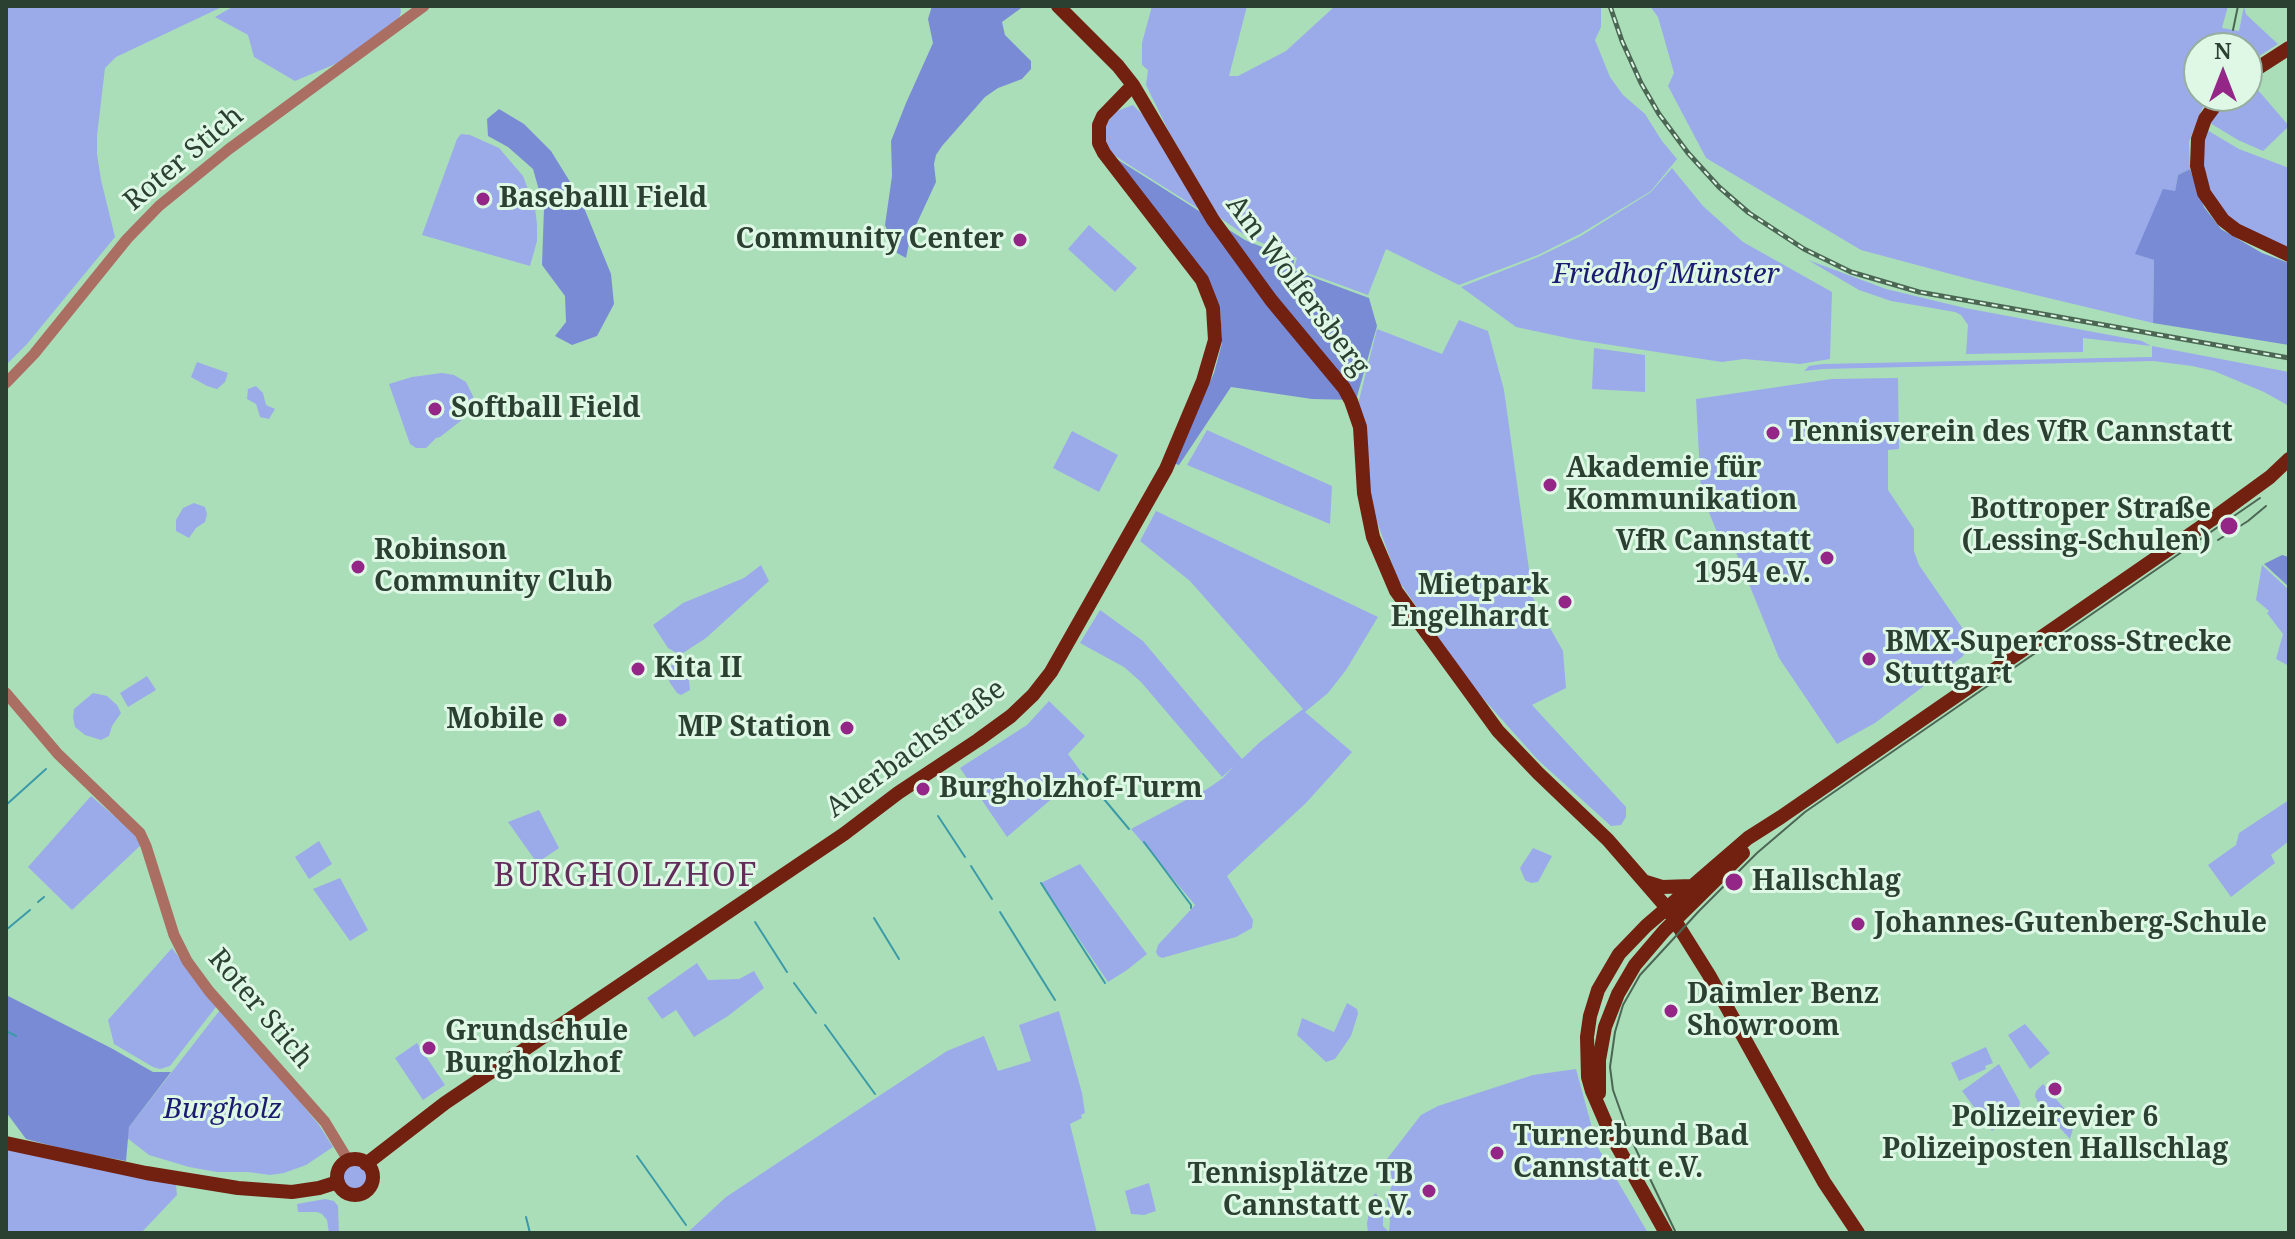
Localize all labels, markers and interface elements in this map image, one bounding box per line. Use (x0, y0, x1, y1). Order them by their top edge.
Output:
north arrow (2183, 32, 2263, 112)
text: N (2214, 35, 2232, 65)
street label: Roter Stich (117, 99, 251, 219)
place label: Baseballl Field (499, 182, 707, 216)
street label: Am Wolfersberg (1218, 189, 1376, 383)
marker: Baseballl Field (474, 190, 492, 208)
place label: Community Center (735, 223, 1004, 257)
marker: Community Center (1011, 231, 1029, 249)
park label: Friedhof Münster (1552, 258, 1780, 292)
place label: Softball Field (451, 392, 640, 426)
marker: Softball Field (426, 400, 444, 418)
place label: Tennisverein des VfR Cannstatt (1789, 416, 2233, 450)
marker: Tennisverein des VfR Cannstatt (1764, 424, 1782, 442)
place label: Akademie für Kommunikation (1566, 452, 1797, 518)
marker: Akademie für Kommunikation (1541, 476, 1559, 494)
place label: Bottroper Straße (Lessing-Schulen) (1962, 493, 2211, 559)
marker: Bottroper Straße (Lessing-Schulen) (2218, 515, 2240, 537)
place label: VfR Cannstatt 1954 e.V. (1616, 525, 1811, 591)
place label: Robinson Community Club (374, 534, 613, 600)
marker: VfR Cannstatt 1954 e.V. (1818, 549, 1836, 567)
marker: Robinson Community Club (349, 558, 367, 576)
place label: Mietpark Engelhardt (1391, 569, 1549, 635)
marker: Mietpark Engelhardt (1556, 593, 1574, 611)
place label: BMX-Supercross-Strecke Stuttgart (1885, 626, 2232, 692)
marker: BMX-Supercross-Strecke Stuttgart (1860, 650, 1878, 668)
place label: Kita II (654, 652, 742, 686)
marker: Kita II (629, 660, 647, 678)
street label: Auerbachstraße (820, 673, 1012, 825)
place label: Mobile (446, 703, 544, 737)
marker: Mobile (551, 711, 569, 729)
place label: MP Station (678, 711, 831, 745)
marker: MP Station (838, 719, 856, 737)
place label: Burgholzhof-Turm (939, 772, 1203, 806)
marker: Burgholzhof-Turm (914, 780, 932, 798)
district label: BURGHOLZHOF (493, 858, 759, 896)
place label: Hallschlag (1752, 865, 1901, 899)
marker: Hallschlag (1723, 871, 1745, 893)
place label: Johannes-Gutenberg-Schule (1874, 907, 2267, 941)
marker: Johannes-Gutenberg-Schule (1849, 915, 1867, 933)
street label: Roter Stich (200, 942, 320, 1076)
place label: Daimler Benz Showroom (1687, 978, 1879, 1044)
marker: Daimler Benz Showroom (1662, 1002, 1680, 1020)
place label: Grundschule Burgholzhof (445, 1015, 628, 1081)
marker: Grundschule Burgholzhof (420, 1039, 438, 1057)
marker: Polizeirevier 6 Polizeiposten Hallschlag (2046, 1080, 2064, 1098)
park label: Burgholz (164, 1093, 282, 1127)
place label: Polizeirevier 6 Polizeiposten Hallschlag (1882, 1101, 2228, 1167)
place label: Turnerbund Bad Cannstatt e.V. (1513, 1120, 1749, 1186)
marker: Turnerbund Bad Cannstatt e.V. (1488, 1144, 1506, 1162)
place label: Tennisplätze TB Cannstatt e.V. (1188, 1158, 1413, 1224)
marker: Tennisplätze TB Cannstatt e.V. (1420, 1182, 1438, 1200)

